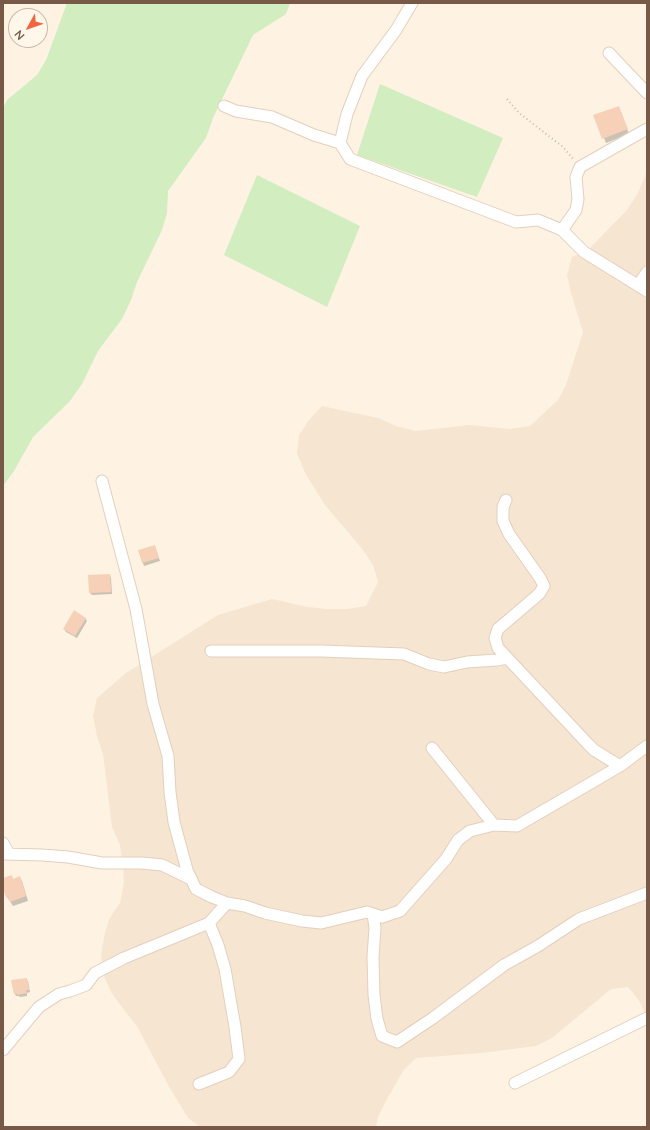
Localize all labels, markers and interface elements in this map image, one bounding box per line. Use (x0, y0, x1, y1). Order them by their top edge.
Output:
north arrow (8, 8, 48, 48)
text: N (11, 28, 27, 43)

